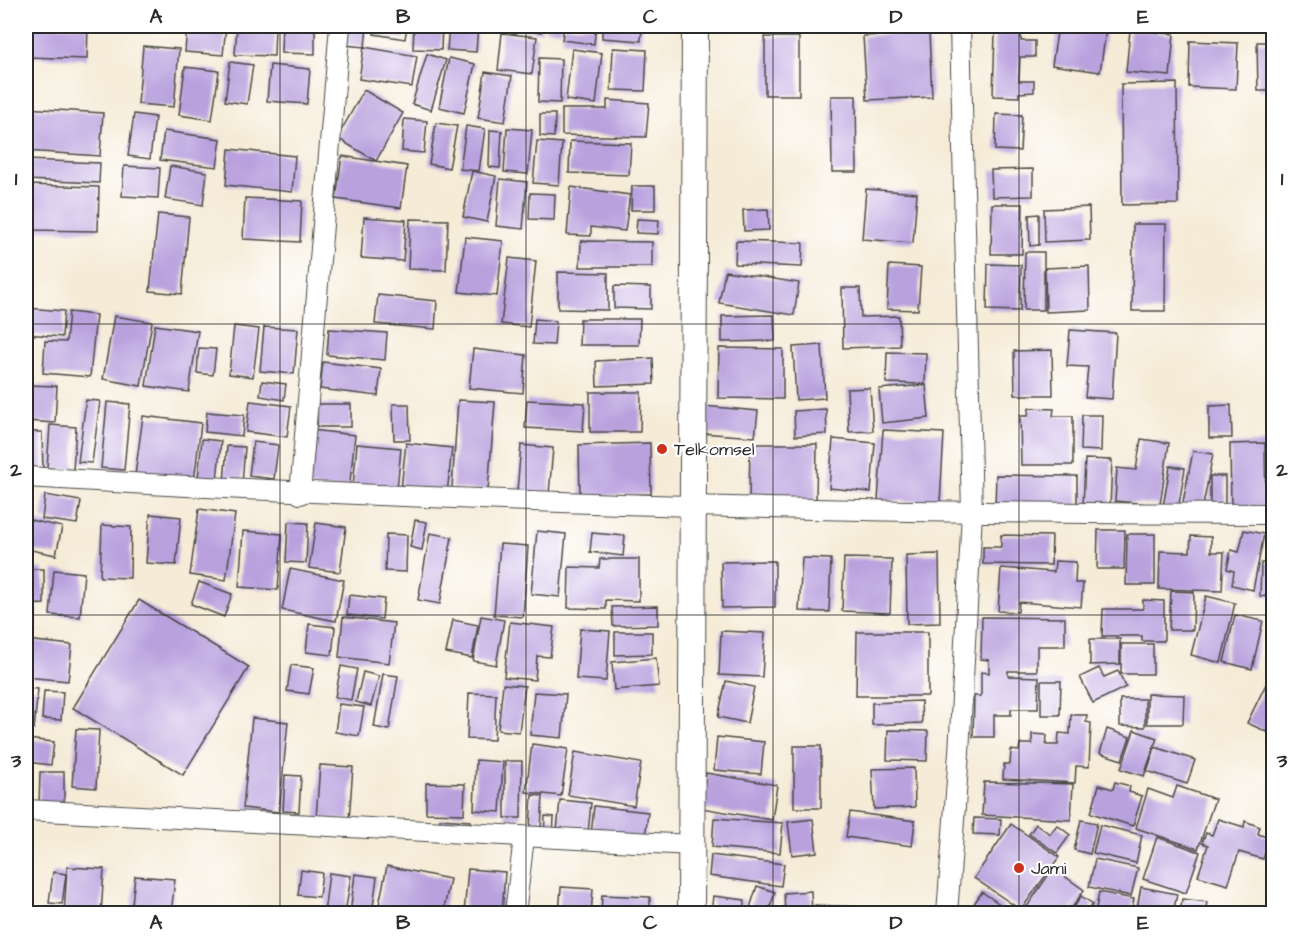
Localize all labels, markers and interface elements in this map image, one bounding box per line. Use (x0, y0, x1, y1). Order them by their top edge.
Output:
text: A (150, 3, 163, 31)
text: B (396, 3, 411, 31)
text: C (643, 3, 658, 31)
text: D (890, 3, 903, 31)
text: E (1137, 3, 1149, 31)
text: 1 (15, 165, 18, 193)
text: 1 (1281, 165, 1284, 193)
place label: Telkomsel (674, 437, 755, 462)
marker: Telkomsel (655, 442, 669, 456)
text: 2 (9, 456, 22, 484)
text: 2 (1275, 456, 1288, 484)
text: 3 (10, 747, 22, 775)
text: 3 (1276, 747, 1288, 775)
place label: Jami (1031, 856, 1067, 881)
marker: Jami (1012, 861, 1026, 875)
text: A (150, 909, 163, 937)
text: B (396, 909, 411, 937)
text: C (643, 909, 658, 937)
text: D (890, 909, 903, 937)
text: E (1137, 909, 1149, 937)

